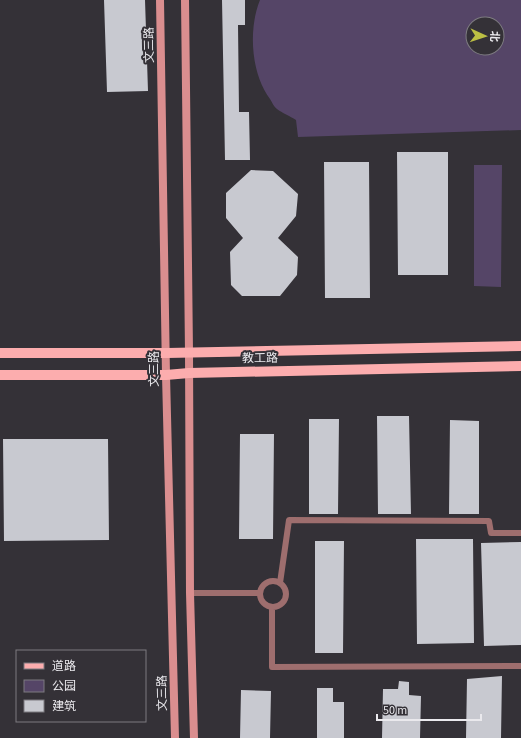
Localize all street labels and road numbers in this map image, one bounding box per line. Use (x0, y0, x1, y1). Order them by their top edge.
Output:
street label: 文三路 (141, 27, 158, 63)
street label: 教工路 (242, 350, 278, 367)
street label: 文三路 (146, 351, 163, 387)
street label: 文三路 (154, 675, 171, 711)

